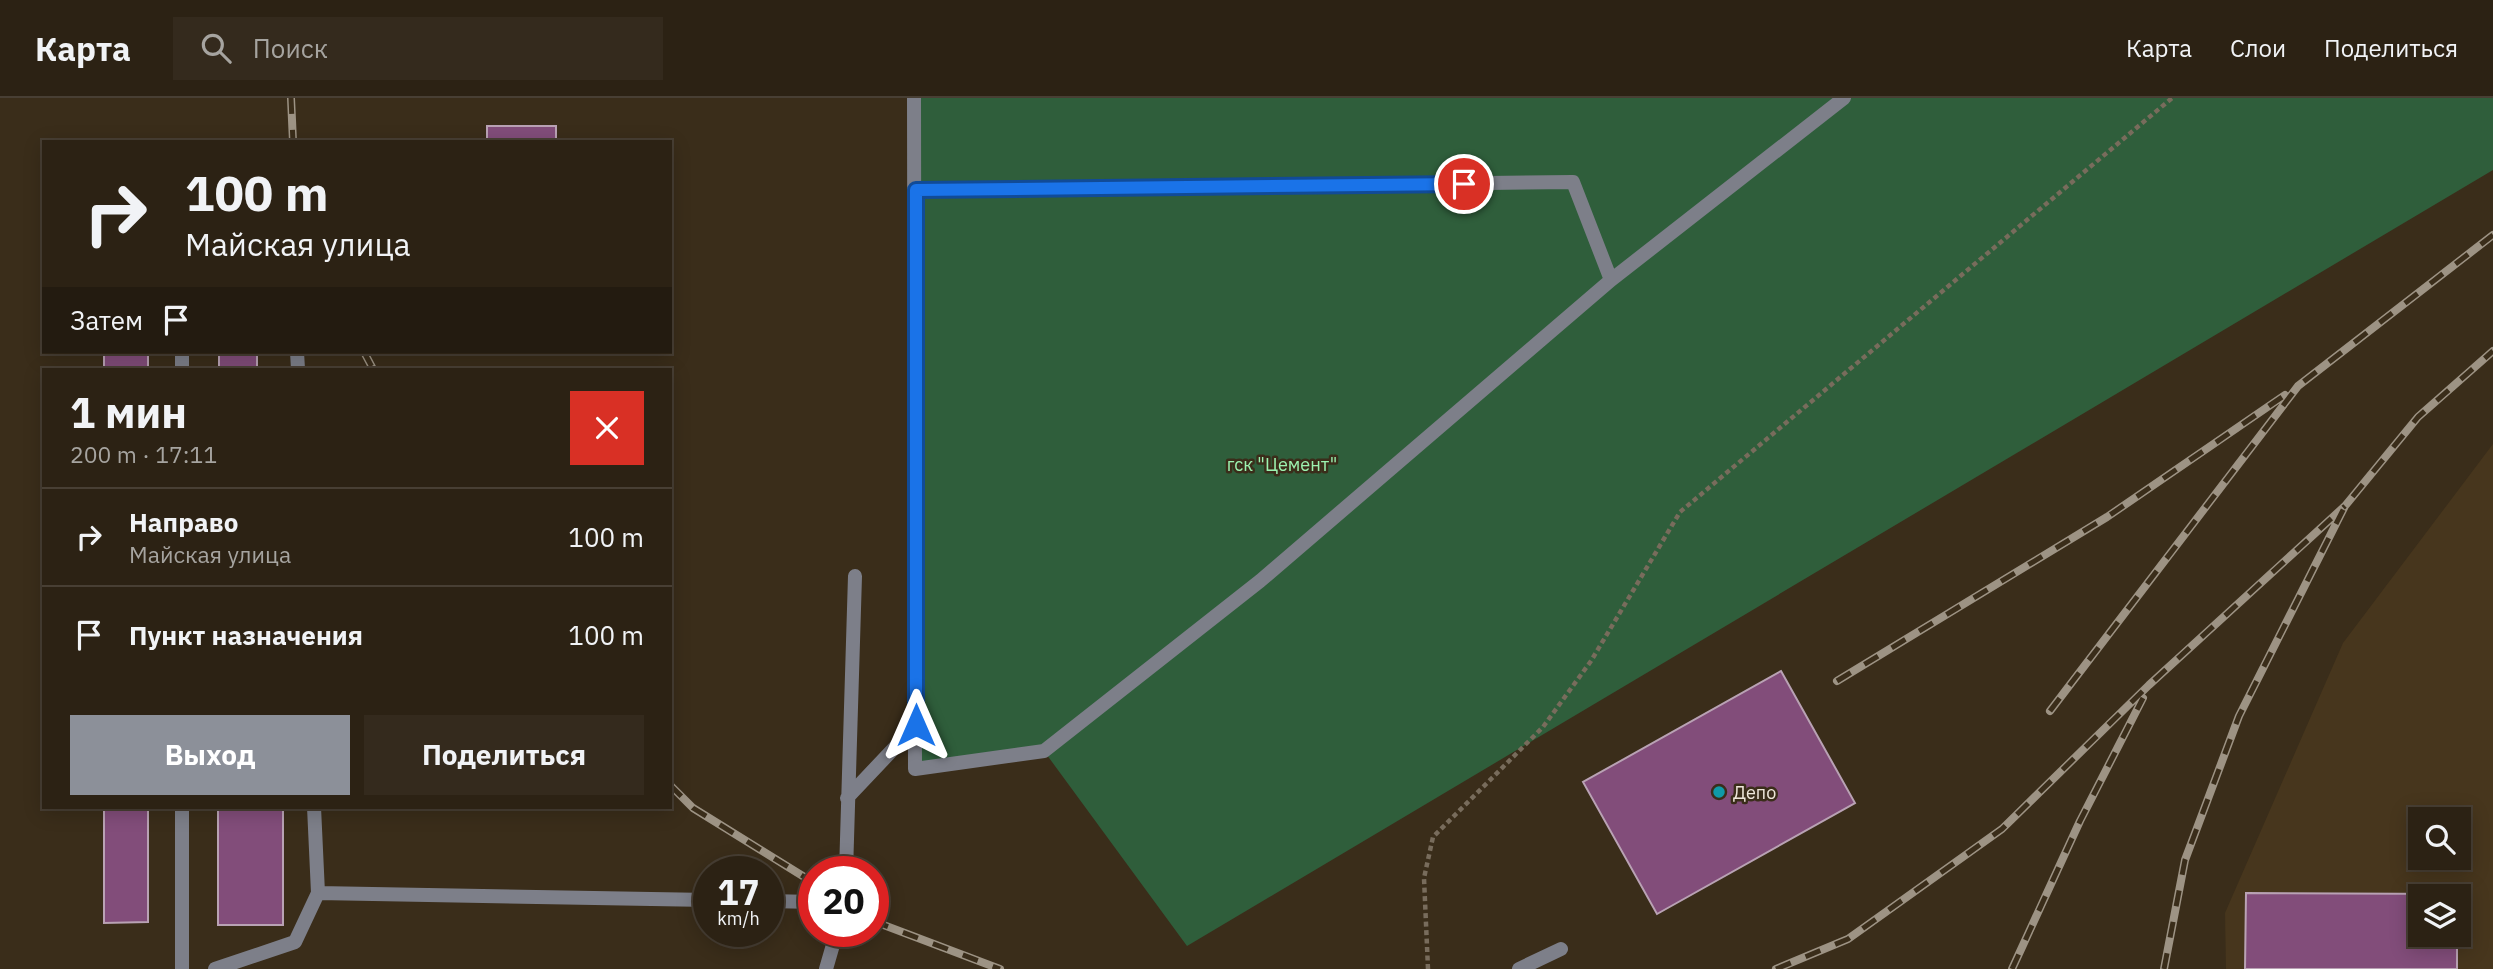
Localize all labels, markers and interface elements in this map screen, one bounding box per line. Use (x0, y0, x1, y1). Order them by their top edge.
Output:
search box (173, 17, 663, 80)
text: Карта (35, 27, 131, 70)
icon: search (197, 29, 235, 67)
text: Поиск (253, 31, 328, 65)
text: Карта (2126, 32, 2192, 64)
text: Слои (2230, 32, 2286, 64)
text: Поделиться (2324, 32, 2458, 64)
pin (1434, 154, 1494, 214)
text: 100 m (185, 161, 329, 224)
icon: arrive (1445, 165, 1483, 203)
icon: right (70, 168, 161, 259)
text: Майская улица (185, 223, 411, 265)
icon: arrive (157, 301, 195, 339)
text: Затем (70, 303, 143, 337)
text: 1 мин (70, 385, 187, 440)
button: close (570, 391, 644, 465)
text: 200 m · 17:11 (70, 439, 217, 469)
park label: гск "Цемент" (1227, 453, 1337, 476)
text: Направо (129, 505, 238, 539)
icon: right (70, 518, 108, 556)
text: 100 m (568, 520, 644, 554)
text: Майская улица (129, 539, 291, 569)
icon: arrive (70, 616, 108, 654)
text: Пункт назначения (129, 618, 363, 652)
text: 100 m (568, 618, 644, 652)
position arrow (879, 688, 953, 762)
button: Выход (70, 715, 350, 795)
button: Поделиться (364, 715, 644, 795)
place label: Депо (1733, 781, 1776, 804)
marker: Депо (1711, 784, 1727, 800)
map controls (2408, 807, 2471, 947)
button: search (2408, 807, 2471, 870)
speed limit sign: 20 (798, 856, 889, 947)
text: 17 (717, 869, 760, 915)
button: layers (2408, 884, 2471, 947)
text: km/h (717, 907, 760, 930)

